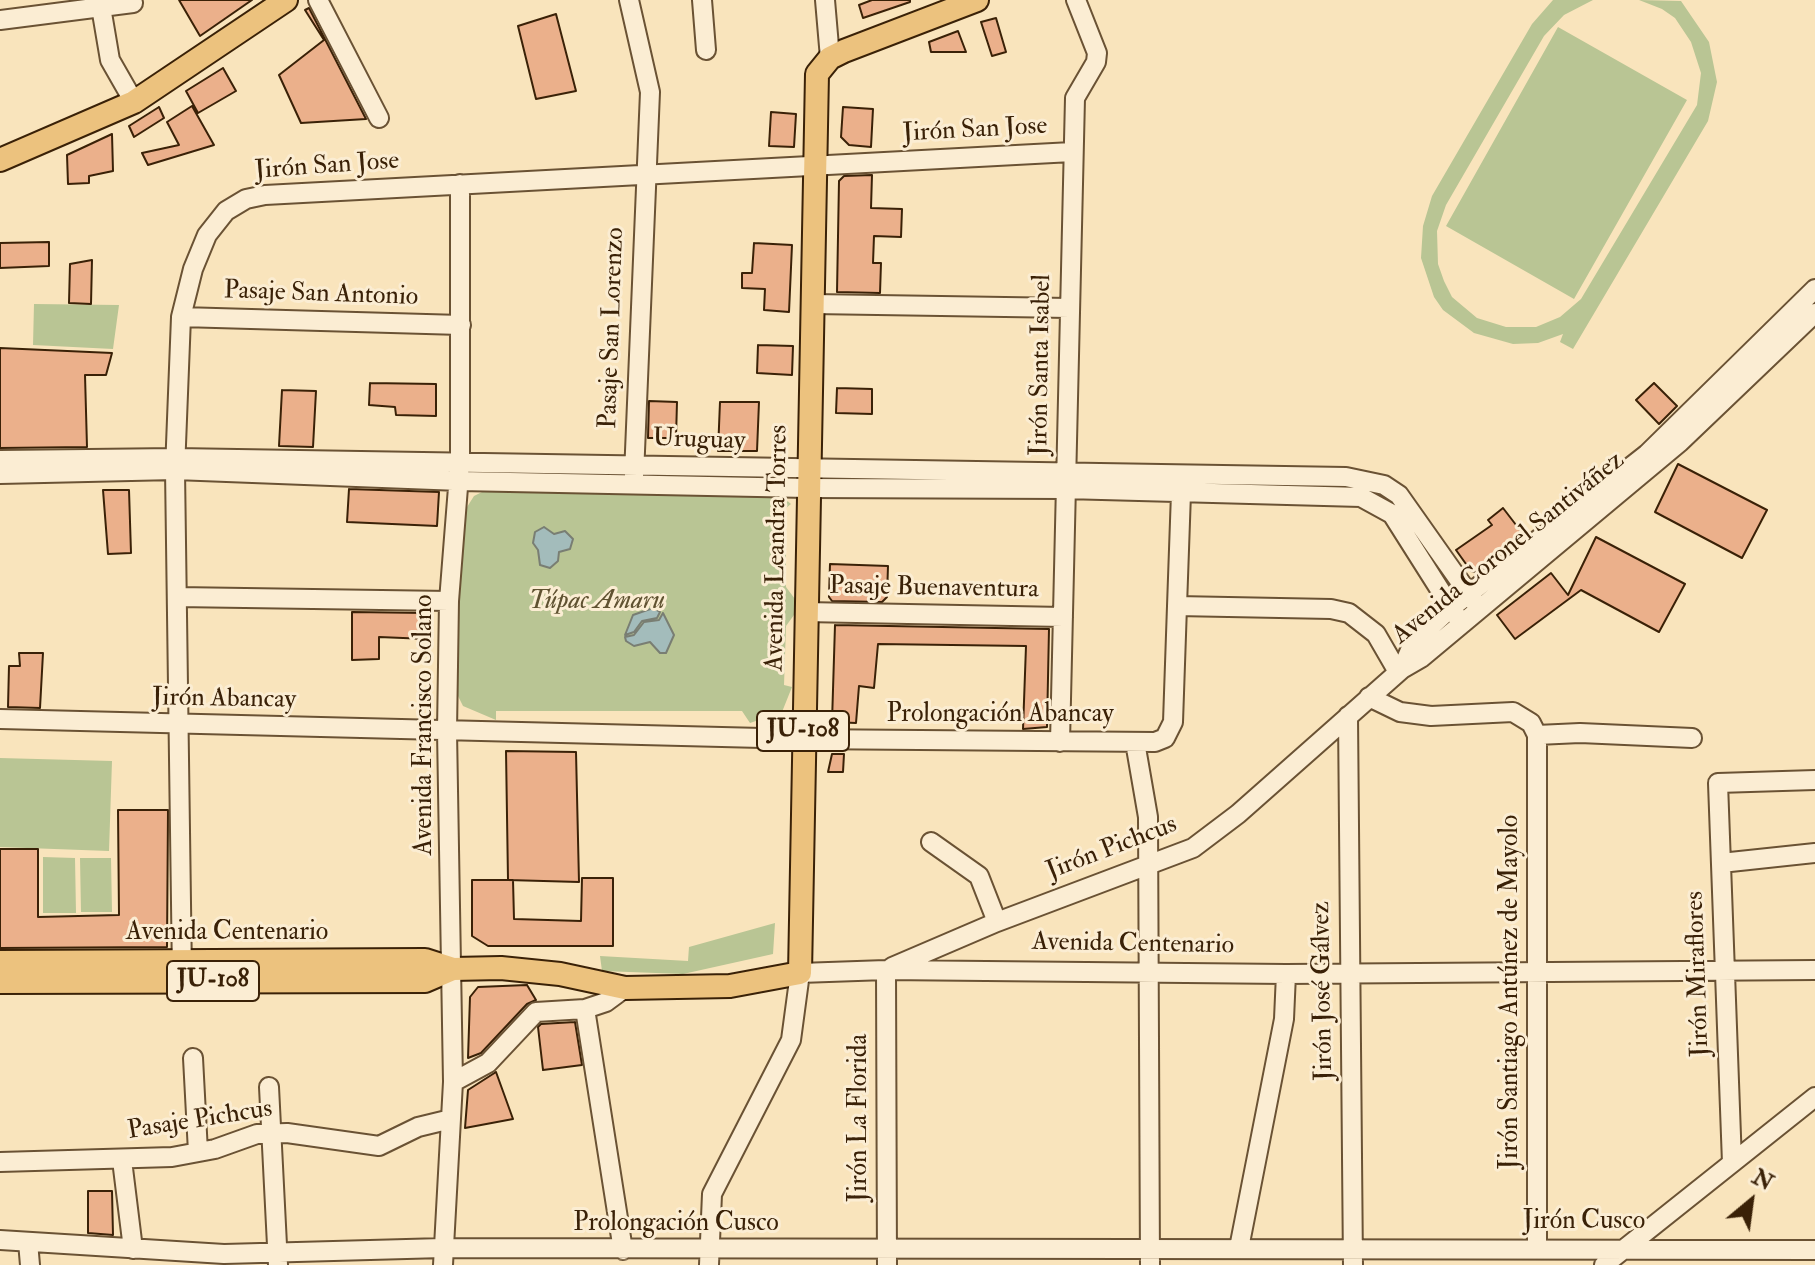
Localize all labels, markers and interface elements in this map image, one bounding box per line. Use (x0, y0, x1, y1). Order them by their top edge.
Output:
street label: Jirón San Jose (902, 112, 1048, 150)
street label: Jirón San Jose (254, 146, 400, 188)
street label: Pasaje San Lorenzo (594, 227, 632, 429)
street label: Jirón Santa Isabel (1025, 274, 1059, 456)
street label: Pasaje San Antonio (223, 276, 419, 314)
street label: Uruguay (652, 424, 746, 458)
street label: Avenida Leandra Torres (760, 424, 796, 672)
street label: Avenida Coronel Santiváñez (1387, 446, 1631, 652)
street label: Pasaje Buenaventura (829, 572, 1039, 606)
park label: Túpac Amaru (529, 586, 665, 618)
street label: Avenida Francisco Solano (409, 594, 441, 856)
street label: Jirón Abancay (152, 683, 296, 717)
street label: Prolongación Abancay (886, 699, 1114, 731)
road number: JU-108 (757, 711, 849, 751)
street label: Jirón Pichcus (1042, 810, 1182, 888)
street label: Jirón Santiago Antúnez de Mayolo (1495, 815, 1527, 1169)
street label: Jirón Miraflores (1681, 890, 1717, 1058)
street label: Jirón José Gálvez (1307, 901, 1341, 1081)
street label: Avenida Centenario (126, 917, 328, 949)
street label: Avenida Centenario (1032, 928, 1234, 962)
road number: JU-108 (167, 961, 259, 1001)
street label: Jirón La Florida (844, 1034, 876, 1202)
street label: Pasaje Pichcus (125, 1094, 275, 1148)
north arrow (1711, 1161, 1791, 1241)
text: N (1747, 1163, 1778, 1197)
street label: Jirón Cusco (1523, 1206, 1645, 1238)
street label: Prolongación Cusco (573, 1208, 779, 1240)

